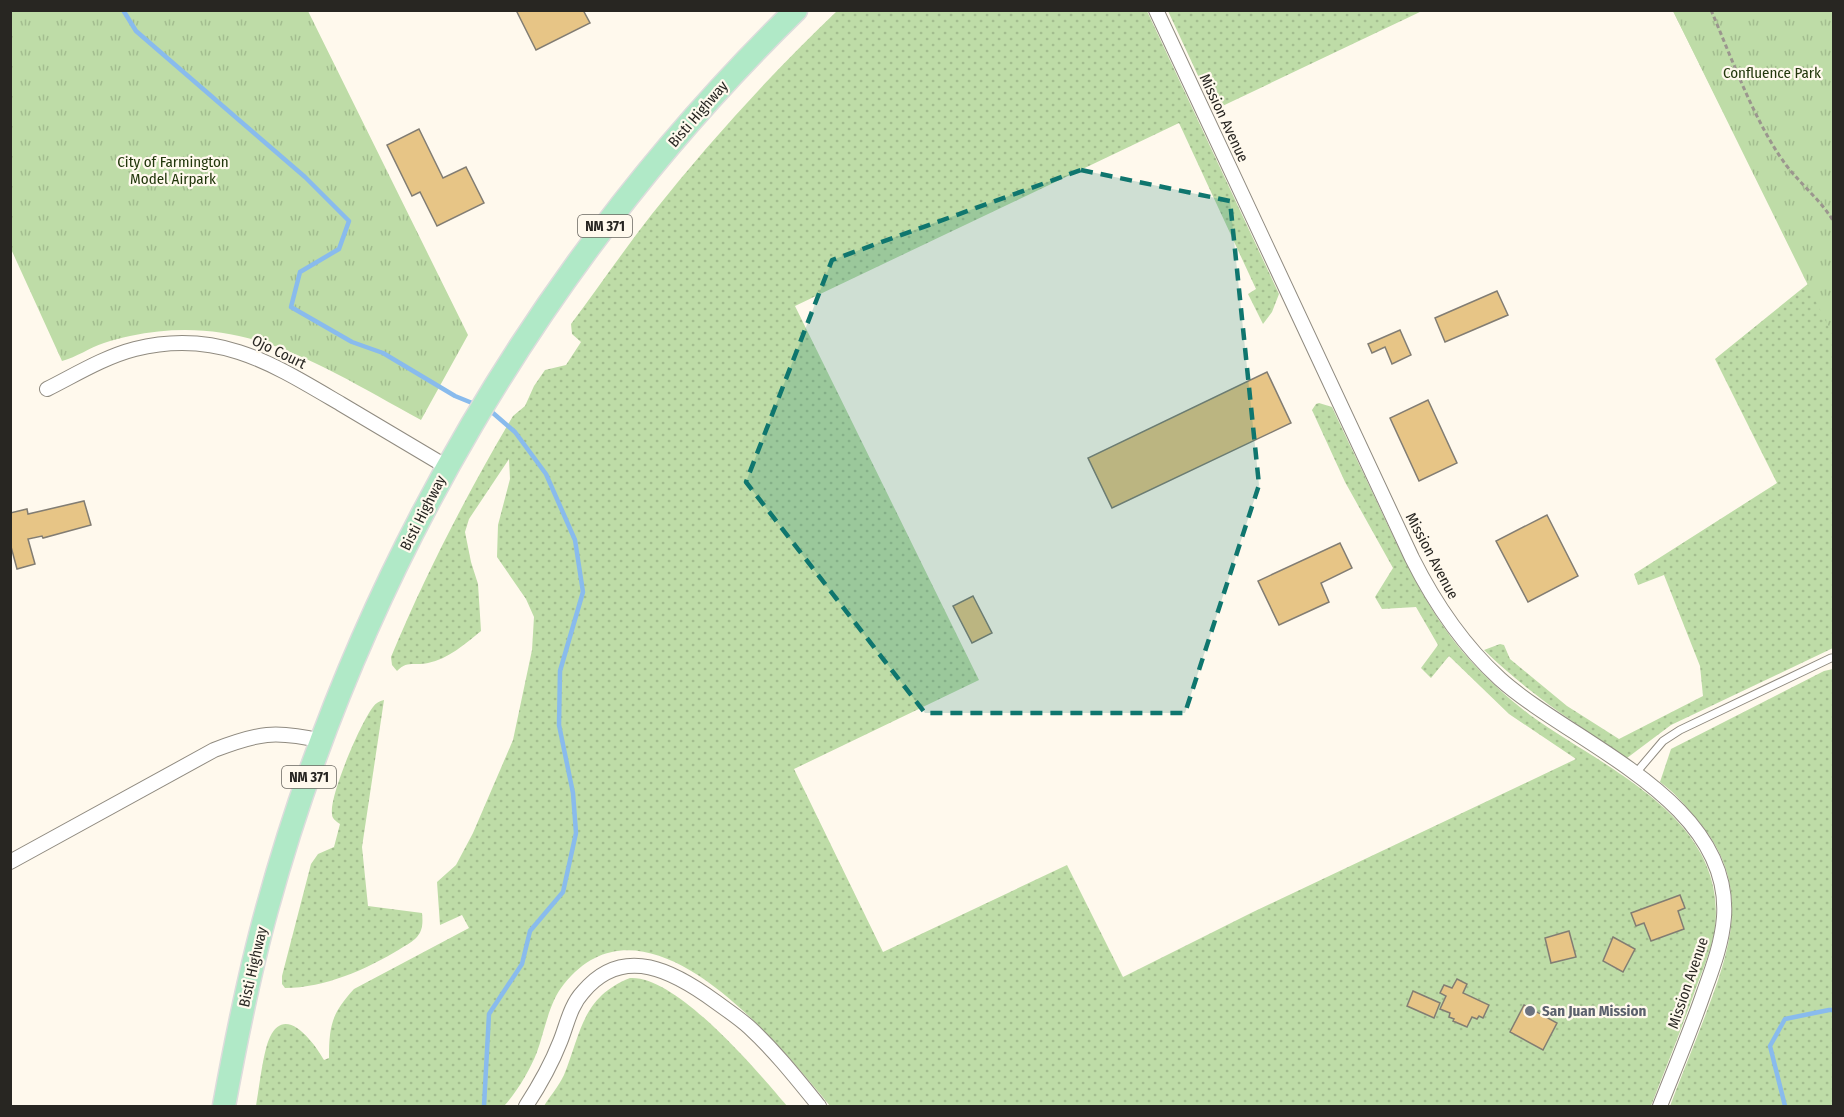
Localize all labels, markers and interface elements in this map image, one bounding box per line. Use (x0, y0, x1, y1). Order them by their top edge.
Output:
park label: Confluence Park (1723, 64, 1821, 82)
street label: Mission Avenue (1196, 71, 1252, 165)
street label: Bisti Highway (664, 77, 732, 151)
park label: City of Farmington Model Airpark (117, 153, 229, 188)
road number: NM 371 (578, 215, 632, 237)
street label: Ojo Court (249, 331, 309, 373)
street label: Bisti Highway (396, 472, 450, 554)
street label: Mission Avenue (1402, 510, 1462, 602)
road number: NM 371 (282, 766, 336, 788)
street label: Bisti Highway (235, 925, 271, 1009)
street label: Mission Avenue (1664, 935, 1712, 1031)
place label: San Juan Mission (1542, 1002, 1646, 1020)
marker: San Juan Mission (1523, 1004, 1537, 1018)

